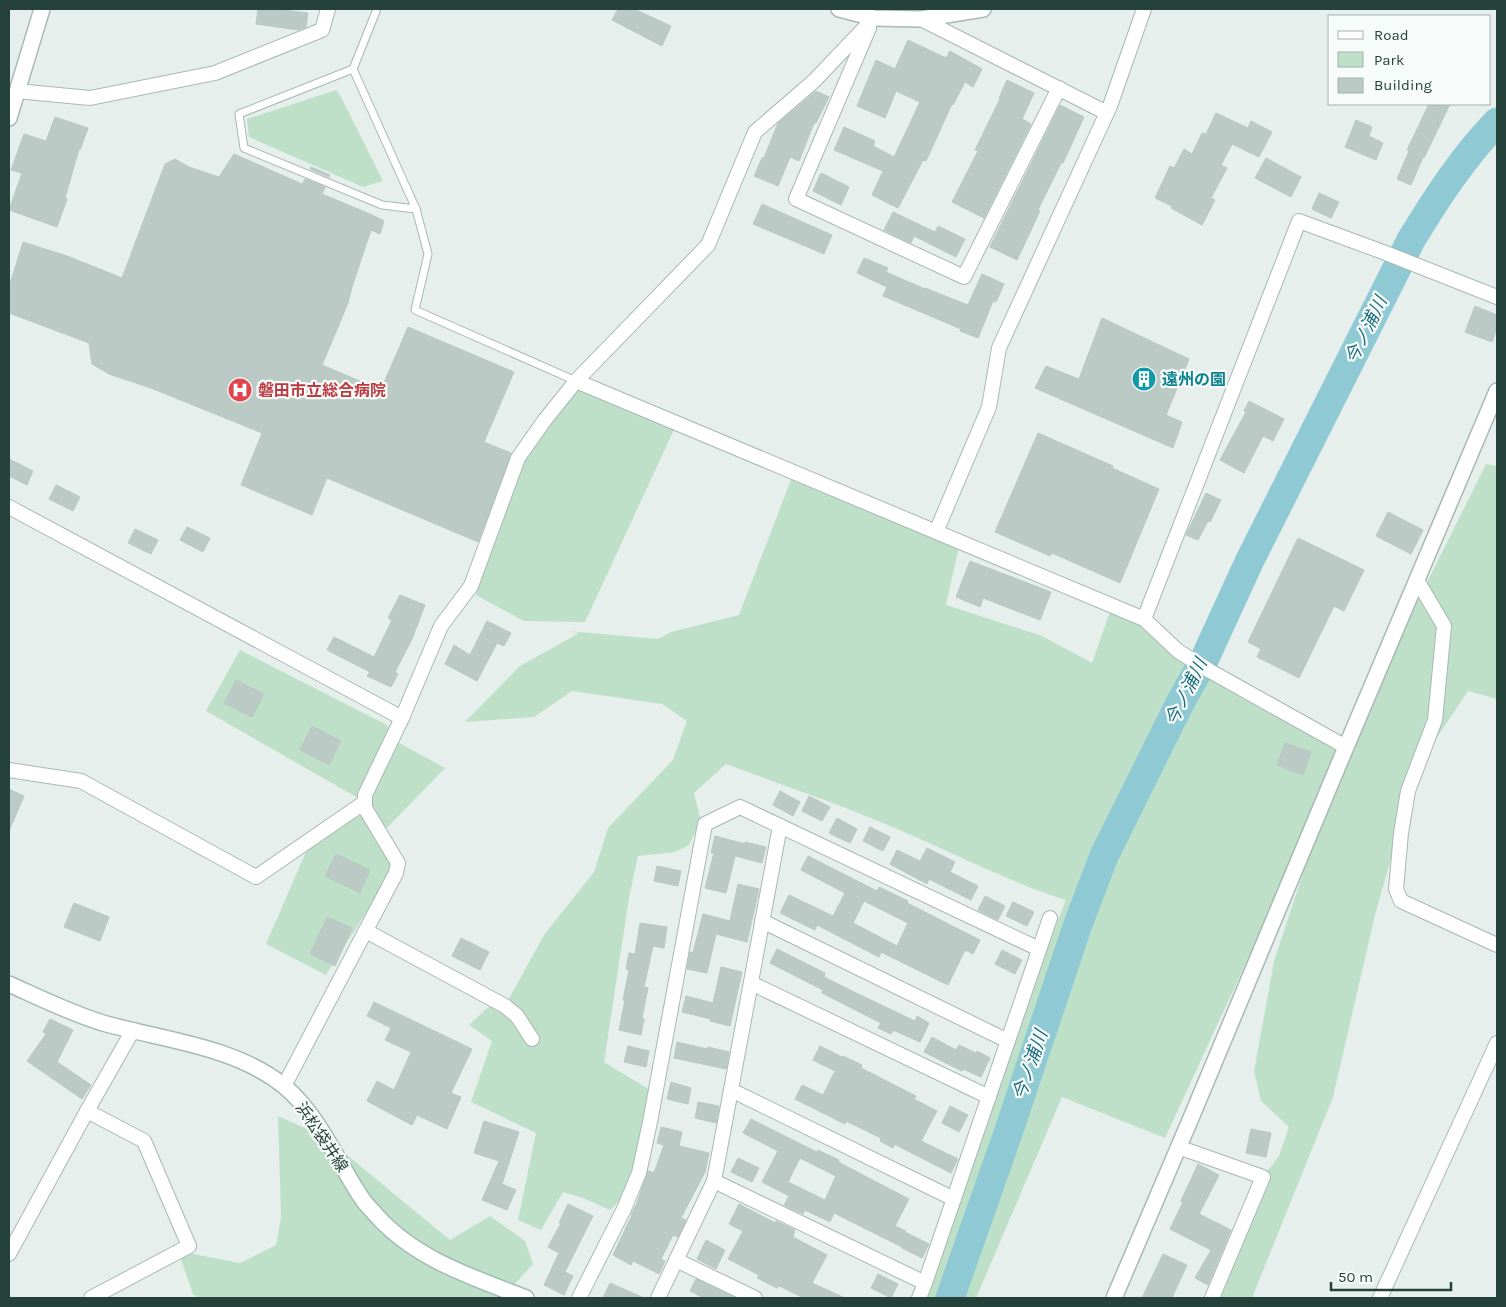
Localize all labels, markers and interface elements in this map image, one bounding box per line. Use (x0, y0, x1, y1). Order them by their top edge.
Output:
legend (1328, 15, 1491, 105)
text: Road (1374, 26, 1409, 44)
text: Park (1374, 51, 1404, 69)
text: Building (1374, 76, 1432, 94)
water label: 今ノ浦川 (1340, 291, 1393, 367)
building icon: 遠州の園 (1131, 366, 1157, 392)
place label: 遠州の園 (1162, 370, 1226, 389)
hospital icon: 磐田市立総合病院 (227, 377, 253, 403)
place label: 磐田市立総合病院 (258, 381, 386, 400)
water label: 今ノ浦川 (1160, 653, 1213, 729)
water label: 今ノ浦川 (1008, 1025, 1053, 1103)
street label: 浜松袋井線 (292, 1099, 352, 1175)
scale bar (1331, 1260, 1451, 1292)
text: 50 m (1338, 1268, 1373, 1286)

